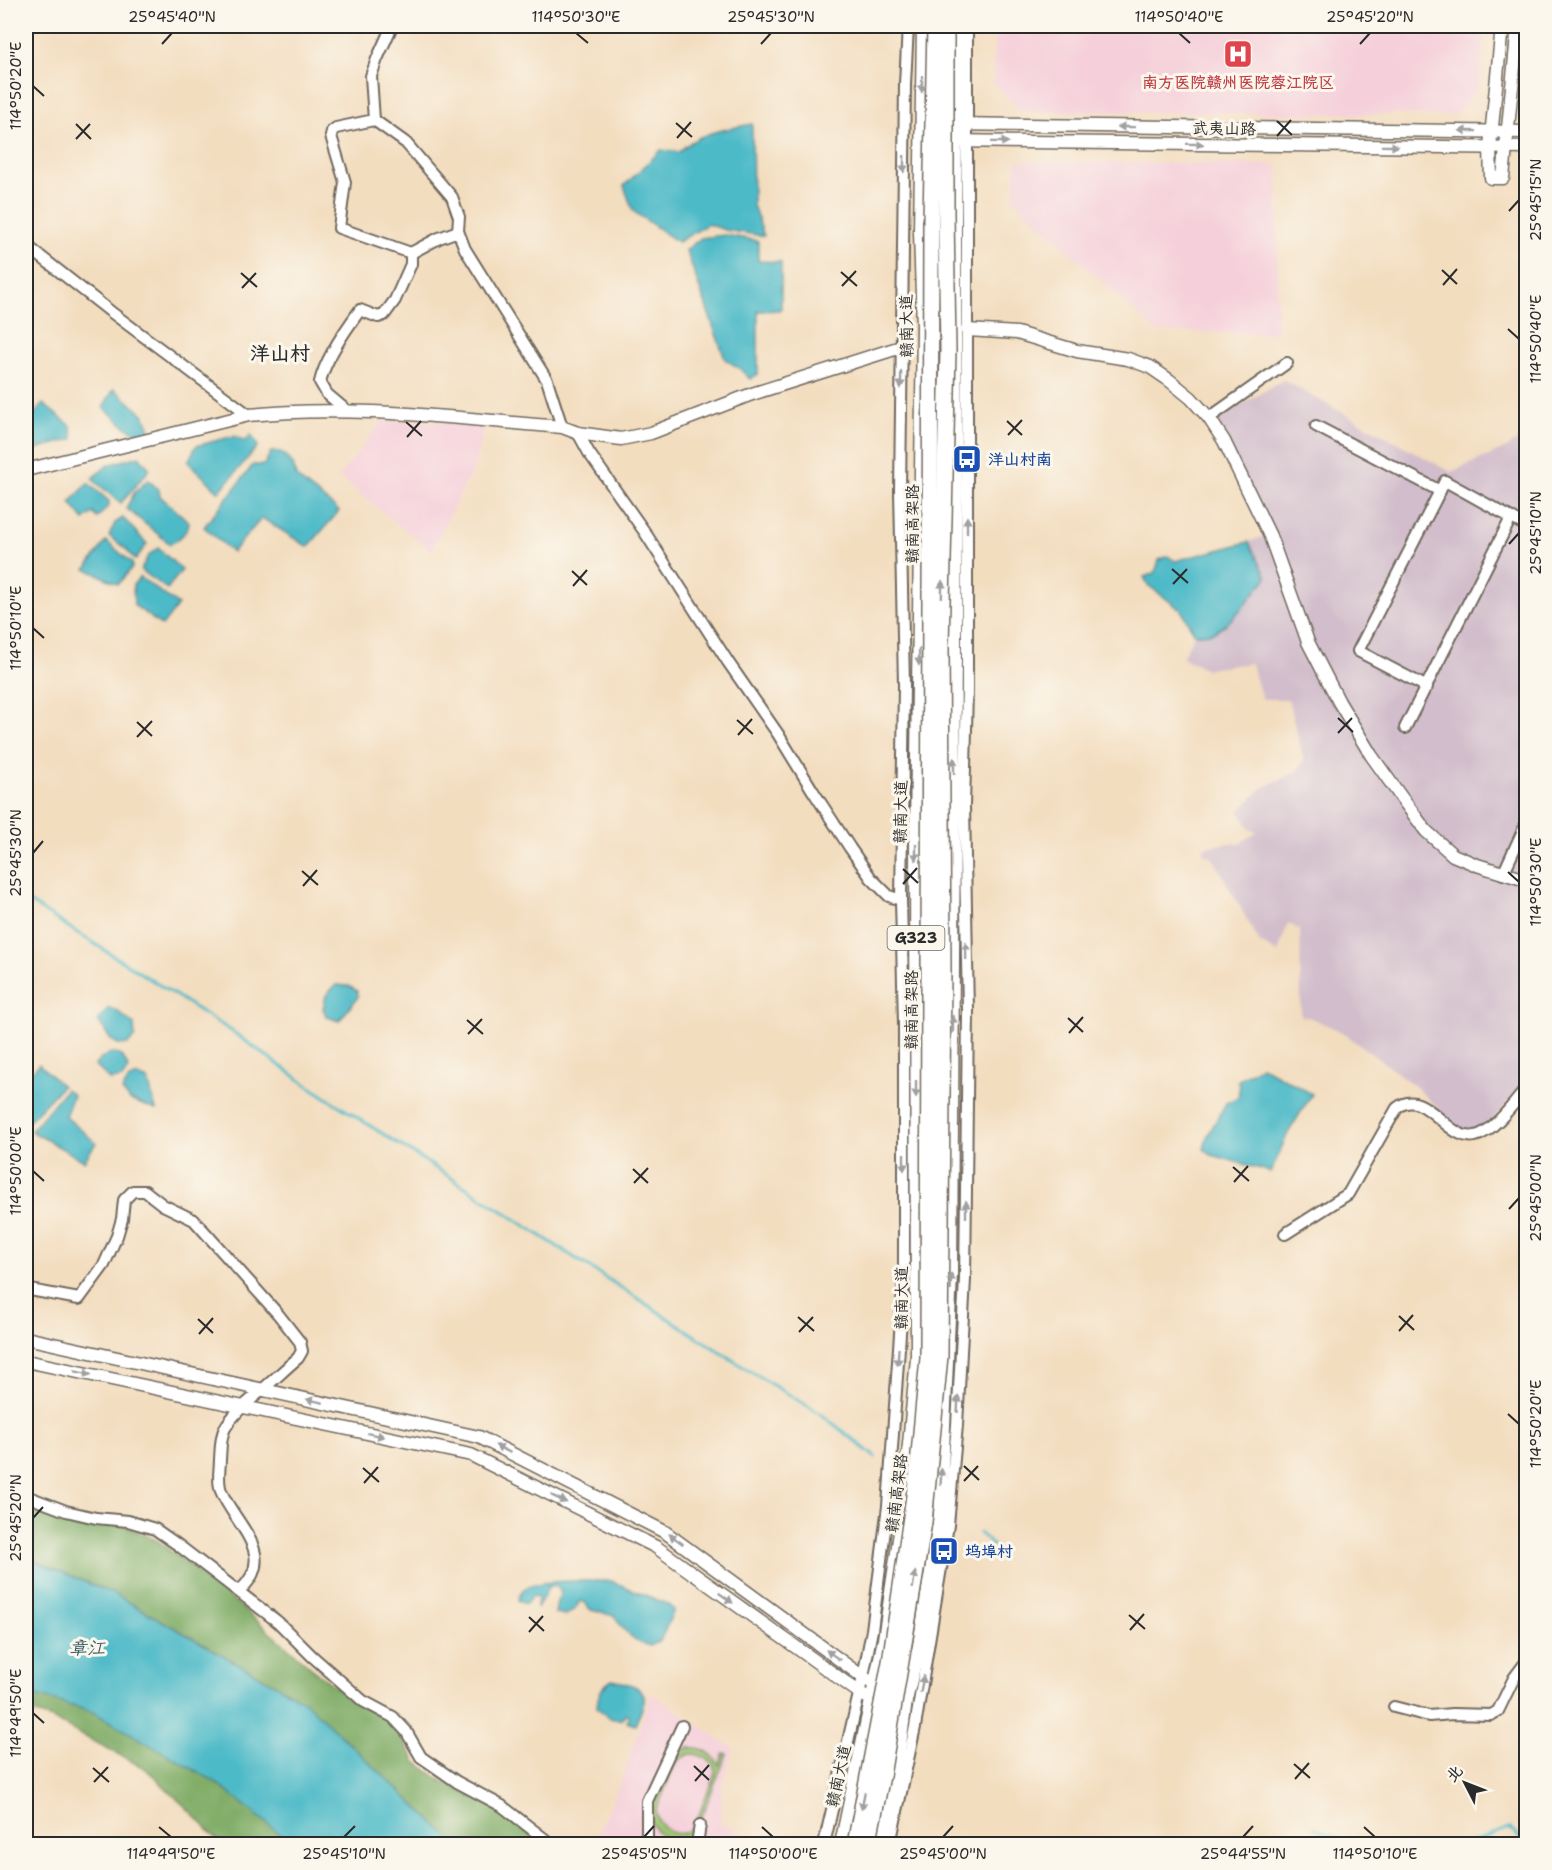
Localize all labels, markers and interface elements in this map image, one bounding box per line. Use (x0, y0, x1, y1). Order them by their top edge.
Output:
text: 25°45'40"N (128, 7, 216, 27)
text: 114°50'30"E (532, 7, 620, 27)
text: 25°45'30"N (727, 7, 815, 27)
text: 114°50'40"E (1135, 7, 1223, 27)
text: 25°45'20"N (1326, 7, 1414, 27)
hospital icon: 南方医院赣州医院蓉江院区 (1222, 38, 1254, 70)
text: 114°50'20"E (6, 42, 26, 130)
place label: 南方医院赣州医院蓉江院区 (1142, 72, 1334, 93)
one-way arrow (917, 74, 926, 93)
street label: 武夷山路 (1192, 117, 1256, 140)
one-way arrow (1117, 122, 1136, 131)
one-way arrow (1459, 126, 1478, 136)
one-way arrow (991, 137, 1010, 146)
one-way arrow (1186, 139, 1205, 149)
one-way arrow (1381, 141, 1400, 151)
one-way arrow (899, 154, 909, 173)
text: 25°45'15"N (1526, 159, 1546, 241)
street label: 赣南大道 (895, 294, 918, 358)
text: 114°50'40"E (1526, 295, 1546, 383)
district label: 洋山村 (250, 340, 310, 366)
one-way arrow (896, 370, 906, 389)
bus stop icon: 洋山村南 (951, 443, 983, 475)
place label: 洋山村南 (988, 449, 1052, 470)
street label: 赣南高架路 (902, 484, 923, 564)
text: 25°45'10"N (1526, 491, 1546, 575)
one-way arrow (962, 515, 972, 534)
one-way arrow (938, 579, 947, 598)
text: 114°50'10"E (6, 586, 26, 670)
one-way arrow (914, 647, 924, 666)
one-way arrow (949, 756, 959, 775)
street label: 赣南大道 (889, 780, 912, 844)
text: 25°45'30"N (6, 809, 26, 897)
text: 114°50'30"E (1526, 838, 1546, 926)
one-way arrow (911, 842, 921, 861)
road number: G323 (888, 926, 944, 950)
one-way arrow (962, 941, 971, 960)
street label: 赣南高架路 (901, 970, 922, 1050)
one-way arrow (948, 1014, 958, 1033)
one-way arrow (911, 1079, 921, 1098)
text: 114°50'00"E (6, 1126, 26, 1216)
one-way arrow (899, 1153, 909, 1172)
text: 25°45'00"N (1526, 1154, 1546, 1242)
one-way arrow (961, 1199, 971, 1218)
street label: 赣南大道 (891, 1266, 912, 1330)
one-way arrow (946, 1272, 955, 1291)
one-way arrow (893, 1348, 903, 1367)
one-way arrow (73, 1369, 92, 1378)
text: 114°50'20"E (1526, 1380, 1546, 1468)
one-way arrow (954, 1394, 963, 1413)
one-way arrow (305, 1396, 324, 1405)
one-way arrow (367, 1431, 386, 1440)
one-way arrow (495, 1445, 512, 1454)
street label: 赣南高架路 (881, 1452, 912, 1534)
one-way arrow (937, 1467, 946, 1486)
text: 25°45'20"N (6, 1474, 26, 1562)
one-way arrow (550, 1494, 567, 1504)
one-way arrow (669, 1534, 684, 1546)
bus stop icon: 坞埠村 (928, 1535, 960, 1567)
place label: 坞埠村 (965, 1541, 1013, 1562)
one-way arrow (910, 1570, 919, 1589)
one-way arrow (719, 1591, 734, 1603)
water label: 章江 (69, 1636, 106, 1660)
one-way arrow (826, 1649, 842, 1661)
text: 114°49'50"E (6, 1669, 26, 1757)
one-way arrow (918, 1675, 927, 1694)
street label: 赣南大道 (822, 1743, 855, 1810)
north arrow (1435, 1753, 1495, 1813)
text: 北 (1441, 1760, 1467, 1786)
one-way arrow (858, 1792, 867, 1811)
text: 114°49'50"E (127, 1844, 215, 1864)
text: 25°45'10"N (302, 1844, 386, 1864)
text: 25°45'05"N (601, 1844, 687, 1864)
text: 114°50'00"E (728, 1844, 818, 1864)
text: 25°45'00"N (899, 1844, 987, 1864)
text: 25°44'55"N (1200, 1844, 1286, 1864)
text: 114°50'10"E (1333, 1844, 1417, 1864)

